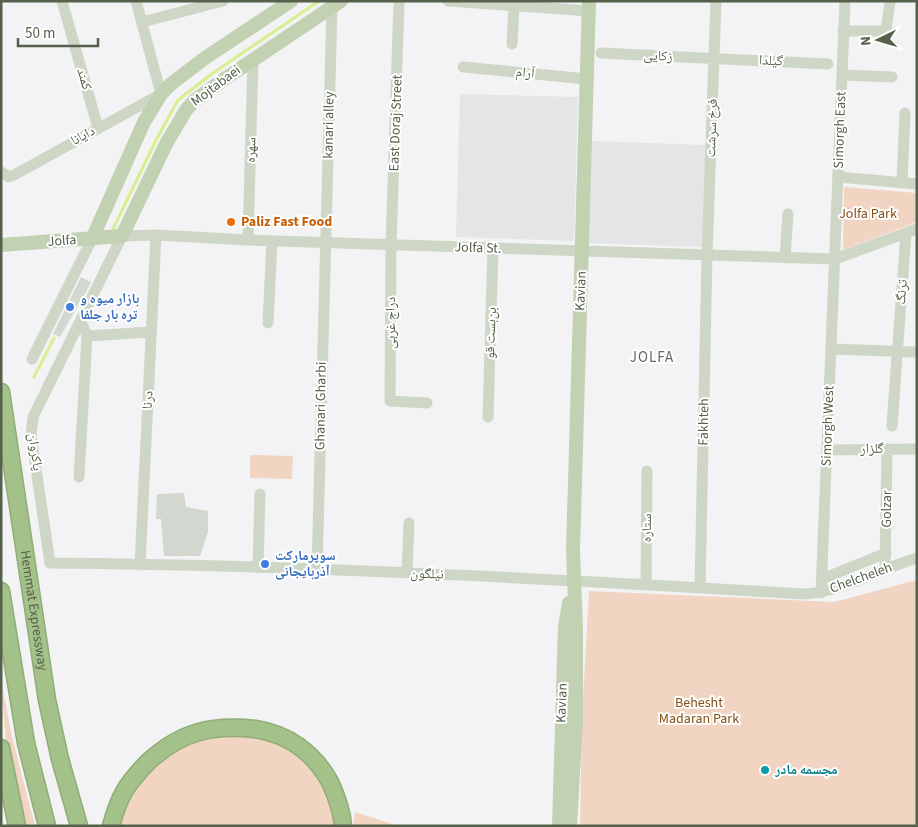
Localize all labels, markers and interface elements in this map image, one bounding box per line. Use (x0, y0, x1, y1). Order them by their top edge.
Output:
scale bar (18, 15, 98, 47)
north arrow (853, 15, 903, 65)
text: 50 m (25, 23, 55, 44)
text: N (856, 36, 876, 47)
street label: زکایی (643, 45, 673, 67)
street label: گیلدا (758, 50, 784, 72)
street label: Mojtabaei (187, 61, 245, 111)
street label: آرام (515, 62, 536, 84)
street label: کمند (71, 66, 97, 93)
street label: East Doraj Street (384, 74, 408, 172)
street label: kanari alley (318, 91, 340, 159)
street label: Simorgh East (829, 91, 851, 169)
street label: فرخ سرشت (701, 98, 723, 158)
street label: دایانا (67, 121, 99, 151)
street label: سهره (241, 137, 261, 163)
park label: Jolfa Park (839, 204, 897, 224)
place label: Paliz Fast Food (241, 212, 332, 232)
marker: Paliz Fast Food (225, 216, 237, 228)
street label: Jolfa (47, 230, 77, 252)
street label: Jolfa St. (454, 237, 502, 259)
street label: Kavian (570, 271, 592, 311)
street label: ترنگ (891, 279, 913, 305)
place label: بازار میوه و تره بار جلفا (80, 289, 140, 325)
street label: دراج غربی (381, 297, 401, 349)
marker: بازار میوه و تره بار جلفا (64, 301, 76, 313)
street label: بن‌بست قو (480, 307, 502, 359)
district label: JOLFA (630, 347, 674, 368)
street label: Ghanari Gharbi (310, 362, 332, 450)
street label: Simorgh West (817, 385, 839, 467)
street label: درنا (138, 390, 158, 410)
street label: Fakhteh (694, 398, 714, 446)
street label: پاکروان (22, 432, 48, 472)
street label: گلزار (859, 439, 884, 459)
street label: Golzar (877, 490, 897, 528)
street label: ستاره (637, 513, 657, 543)
place label: سوپرمارکت آذربایجانی (275, 546, 336, 582)
street label: Hemmat Expressway (15, 549, 53, 673)
street label: Chelcheleh (827, 557, 895, 599)
marker: سوپرمارکت آذربایجانی (259, 558, 271, 570)
street label: نیلگون (410, 563, 444, 585)
street label: Kavian (551, 683, 573, 723)
park label: Behesht Madaran Park (659, 693, 739, 729)
place label: مجسمه مادر (774, 760, 838, 780)
marker: مجسمه مادر (759, 764, 771, 776)

